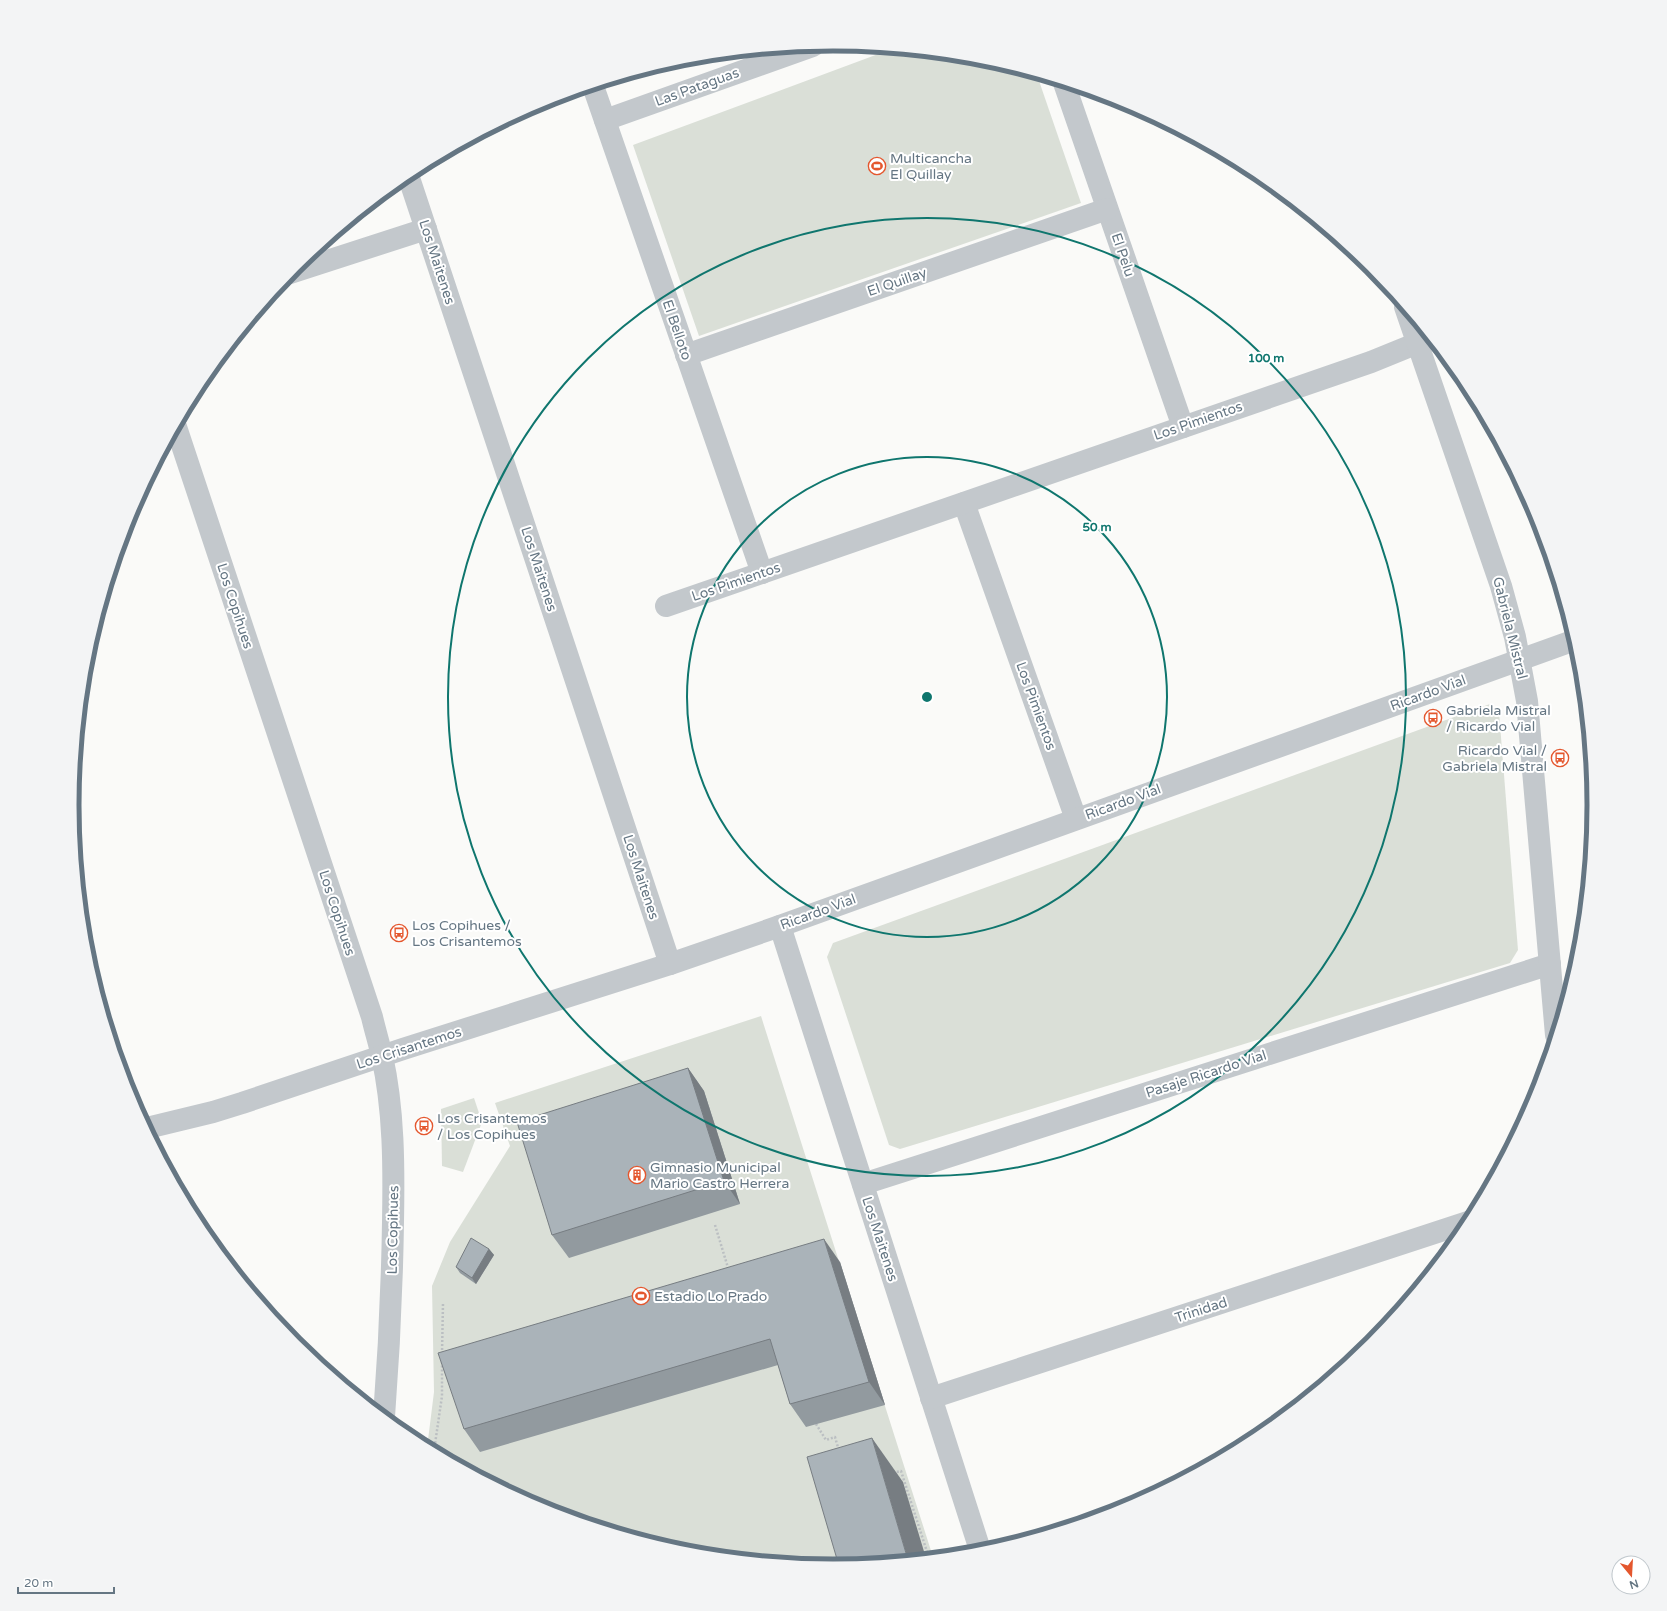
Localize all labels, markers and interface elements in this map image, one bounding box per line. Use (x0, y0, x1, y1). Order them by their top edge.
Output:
street label: Las Pataguas (653, 64, 742, 110)
place label: Multicancha El Quillay (890, 150, 972, 183)
sports icon: Multicancha El Quillay (867, 156, 887, 176)
street label: Los Maitenes (415, 217, 459, 307)
street label: El Pelu (1108, 231, 1138, 279)
street label: El Quillay (865, 264, 929, 300)
street label: El Belloto (659, 298, 695, 362)
text: 100 m (1248, 351, 1284, 365)
street label: Los Pimientos (1151, 398, 1245, 444)
text: 50 m (1082, 520, 1112, 534)
street label: Los Maitenes (517, 524, 561, 614)
street label: Los Pimientos (689, 559, 783, 605)
street label: Los Copihues (213, 561, 257, 651)
street label: Gabriela Mistral (1489, 575, 1531, 681)
street label: Los Pimientos (1012, 659, 1060, 753)
street label: Ricardo Vial (1388, 671, 1468, 715)
centre of rings (920, 690, 934, 704)
place label: Gabriela Mistral / Ricardo Vial (1446, 702, 1551, 735)
bus stop icon: Gabriela Mistral / Ricardo Vial (1423, 708, 1443, 728)
place label: Ricardo Vial / Gabriela Mistral (1442, 742, 1547, 775)
bus stop icon: Ricardo Vial / Gabriela Mistral (1550, 748, 1570, 768)
street label: Ricardo Vial (1083, 780, 1163, 824)
street label: Los Maitenes (619, 832, 663, 922)
street label: Los Copihues (315, 868, 359, 958)
street label: Ricardo Vial (778, 890, 858, 934)
place label: Los Copihues / Los Crisantemos (412, 917, 522, 950)
bus stop icon: Los Copihues / Los Crisantemos (389, 923, 409, 943)
street label: Los Crisantemos (354, 1023, 464, 1073)
street label: Pasaje Ricardo Vial (1143, 1046, 1269, 1102)
place label: Los Crisantemos / Los Copihues (437, 1110, 547, 1143)
bus stop icon: Los Crisantemos / Los Copihues (414, 1116, 434, 1136)
place label: Gimnasio Municipal Mario Castro Herrera (650, 1159, 789, 1192)
building icon: Gimnasio Municipal Mario Castro Herrera (627, 1165, 647, 1185)
street label: Los Copihues (384, 1185, 402, 1275)
street label: Los Maitenes (858, 1194, 902, 1284)
sports icon: Estadio Lo Prado (631, 1286, 651, 1306)
place label: Estadio Lo Prado (654, 1288, 767, 1305)
street label: Trinidad (1173, 1294, 1229, 1326)
north arrow (1611, 1555, 1651, 1595)
scale bar (18, 1569, 114, 1595)
text: 20 m (24, 1576, 53, 1590)
text: N (1628, 1576, 1640, 1592)

